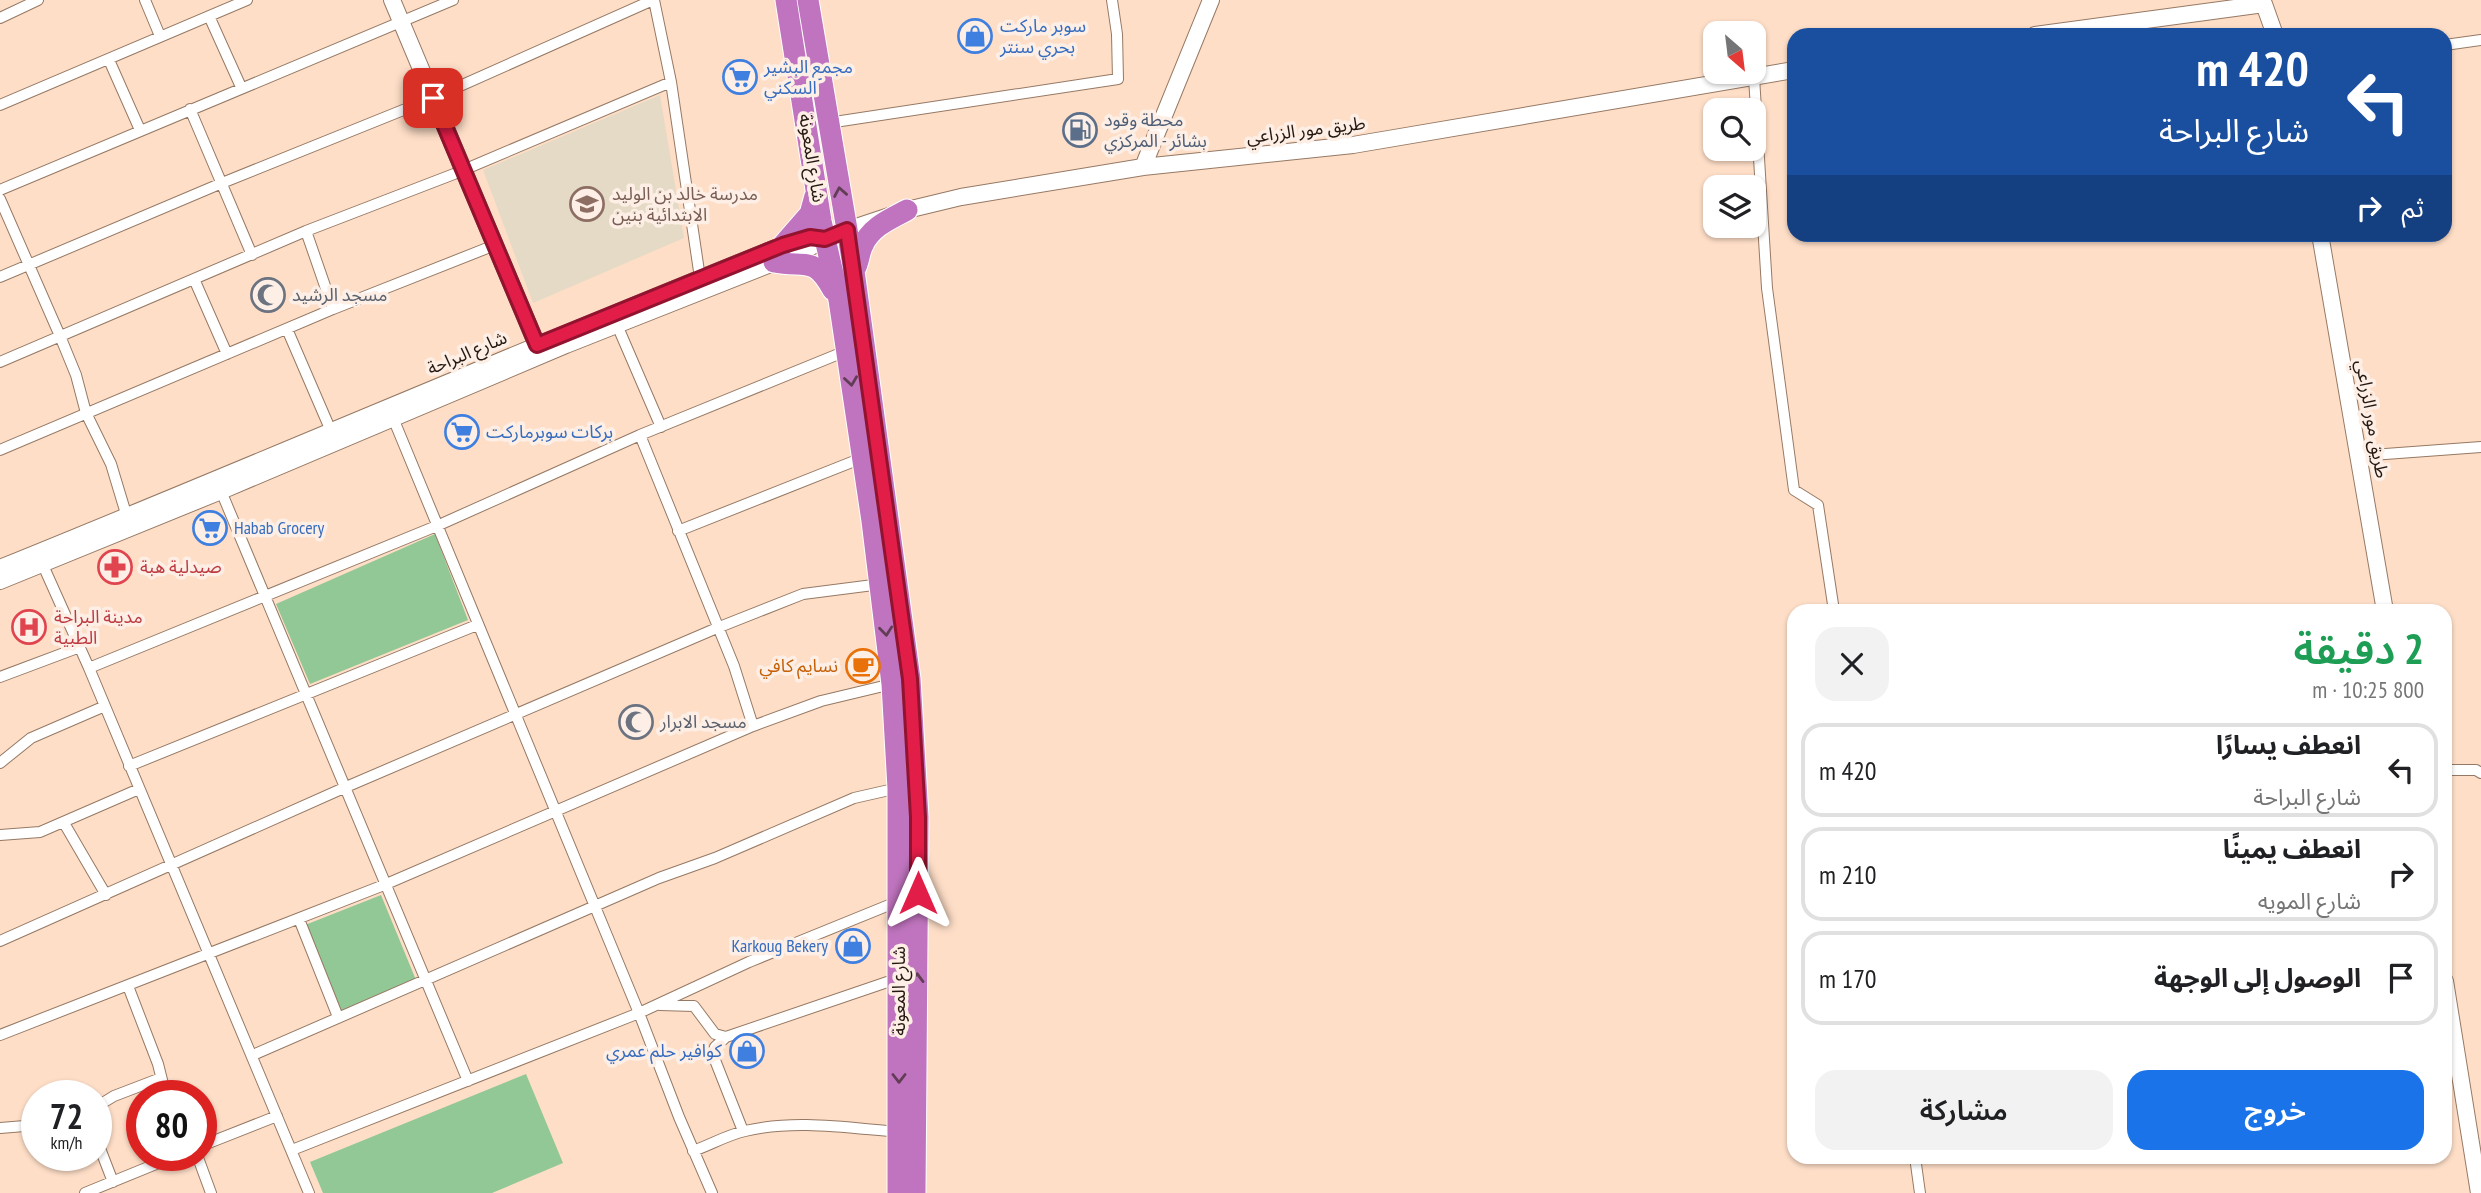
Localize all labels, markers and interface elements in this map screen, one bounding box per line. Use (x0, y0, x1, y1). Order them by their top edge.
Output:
place label: سوبر ماركت بحري سنتر (999, 14, 1086, 60)
shop icon: سوبر ماركت بحري سنتر (956, 17, 994, 55)
north arrow (1703, 21, 1766, 84)
map controls (1703, 21, 1766, 238)
text: 420 m (2196, 36, 2309, 100)
place label: مجمع البشير السكني (763, 55, 853, 101)
icon: left (2333, 56, 2424, 147)
supermarket icon: مجمع البشير السكني (721, 58, 759, 96)
pin (403, 68, 463, 128)
icon: arrive (414, 79, 452, 117)
button: search (1703, 98, 1766, 161)
place label: محطة وقود بشائر - المركزي (1104, 108, 1207, 154)
text: شارع البراحة (2159, 109, 2309, 151)
fuel station icon: محطة وقود بشائر - المركزي (1061, 111, 1099, 149)
street label: طريق مور الزراعي (1245, 111, 1367, 150)
street label: شارع المعونة (791, 112, 831, 205)
button: layers (1703, 175, 1766, 238)
place label: مدرسة خالد بن الوليد الابتدائية بنين (612, 182, 758, 226)
school or university icon: مدرسة خالد بن الوليد الابتدائية بنين (568, 185, 606, 223)
one-way arrow (833, 186, 848, 198)
icon: right (2350, 189, 2388, 227)
text: ثم (2402, 191, 2424, 224)
mosque icon: مسجد الرشيد (249, 276, 287, 314)
place label: مسجد الرشيد (292, 283, 388, 306)
street label: شارع البراحة (423, 325, 511, 382)
street label: طريق مور الزراعي (2349, 358, 2394, 480)
one-way arrow (843, 375, 858, 387)
supermarket icon: بركات سوبرماركت (443, 413, 481, 451)
place label: بركات سوبرماركت (486, 420, 613, 443)
supermarket icon: Habab Grocery (191, 509, 229, 547)
place label: Habab Grocery (234, 516, 325, 539)
pharmacy icon: صيدلية هبة (96, 548, 134, 586)
place label: صيدلية هبة (140, 555, 222, 578)
place label: مدينة البراحة الطبية (54, 605, 143, 649)
hospital icon: مدينة البراحة الطبية (10, 608, 48, 646)
text: 2 دقيقة (2293, 621, 2424, 676)
one-way arrow (879, 625, 894, 636)
button: close (1815, 627, 1889, 701)
cafe icon: نسايم كافي (844, 647, 882, 685)
place label: نسايم كافي (759, 654, 838, 679)
text: 800 m · 10:25 (2312, 675, 2424, 704)
mosque icon: مسجد الابرار (617, 703, 655, 741)
place label: مسجد الابرار (659, 710, 747, 733)
text: انعطف يسارًا (2216, 728, 2361, 761)
icon: left (2382, 751, 2420, 789)
text: 420 m (1819, 754, 1877, 787)
text: شارع البراحة (2253, 782, 2361, 811)
text: انعطف يمينًا (2223, 832, 2361, 865)
icon: right (2382, 855, 2420, 893)
position arrow (881, 856, 955, 930)
text: 210 m (1819, 858, 1877, 891)
text: شارع المويه (2258, 886, 2361, 915)
shop icon: Karkoug Bekery (834, 927, 872, 965)
place label: Karkoug Bekery (732, 934, 828, 957)
street label: شارع المعونة (887, 946, 913, 1036)
icon: arrive (2382, 959, 2420, 997)
text: الوصول إلى الوجهة (2154, 961, 2361, 994)
text: 170 m (1819, 962, 1877, 995)
one-way arrow (909, 972, 925, 983)
shop icon: كوافير حلم عمري (728, 1032, 766, 1070)
place label: كوافير حلم عمري (606, 1039, 723, 1064)
button: مشاركة (1815, 1070, 2113, 1150)
button: خروج (2127, 1070, 2424, 1150)
one-way arrow (891, 1073, 906, 1084)
speed limit sign: 80 (126, 1080, 217, 1171)
text: 72 (50, 1093, 83, 1139)
text: km/h (51, 1131, 82, 1154)

